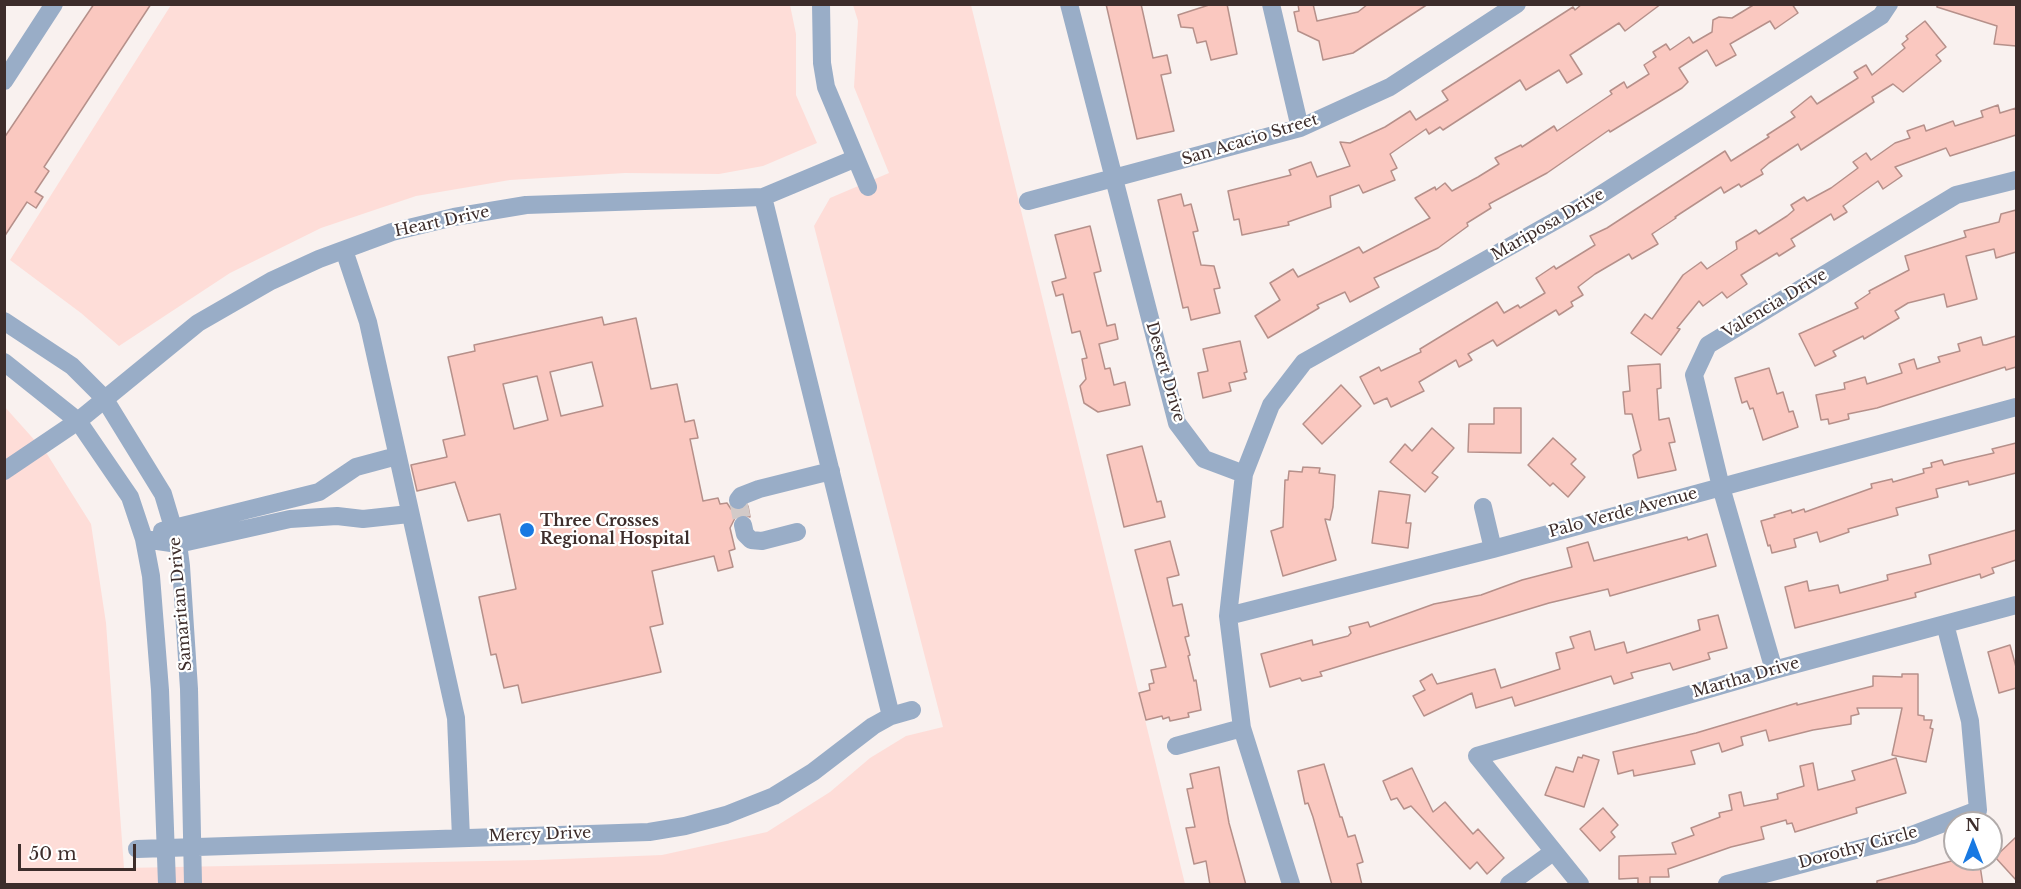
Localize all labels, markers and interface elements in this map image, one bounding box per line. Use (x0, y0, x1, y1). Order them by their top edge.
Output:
street label: San Acacio Street (1180, 110, 1320, 170)
street label: Mariposa Drive (1488, 185, 1608, 265)
street label: Heart Drive (393, 203, 491, 241)
street label: Valencia Drive (1719, 265, 1831, 343)
street label: Desert Drive (1141, 319, 1189, 425)
street label: Palo Verde Avenue (1547, 484, 1699, 542)
place label: Three Crosses Regional Hospital (540, 511, 690, 549)
marker: Three Crosses Regional Hospital (518, 521, 536, 539)
street label: Samaritan Drive (166, 536, 196, 672)
street label: Martha Drive (1690, 654, 1802, 702)
north arrow (1943, 811, 2003, 871)
text: N (1965, 815, 1981, 835)
street label: Dorothy Circle (1796, 823, 1920, 873)
street label: Mercy Drive (488, 824, 592, 846)
scale bar (21, 832, 140, 870)
text: 50 m (29, 843, 77, 865)

